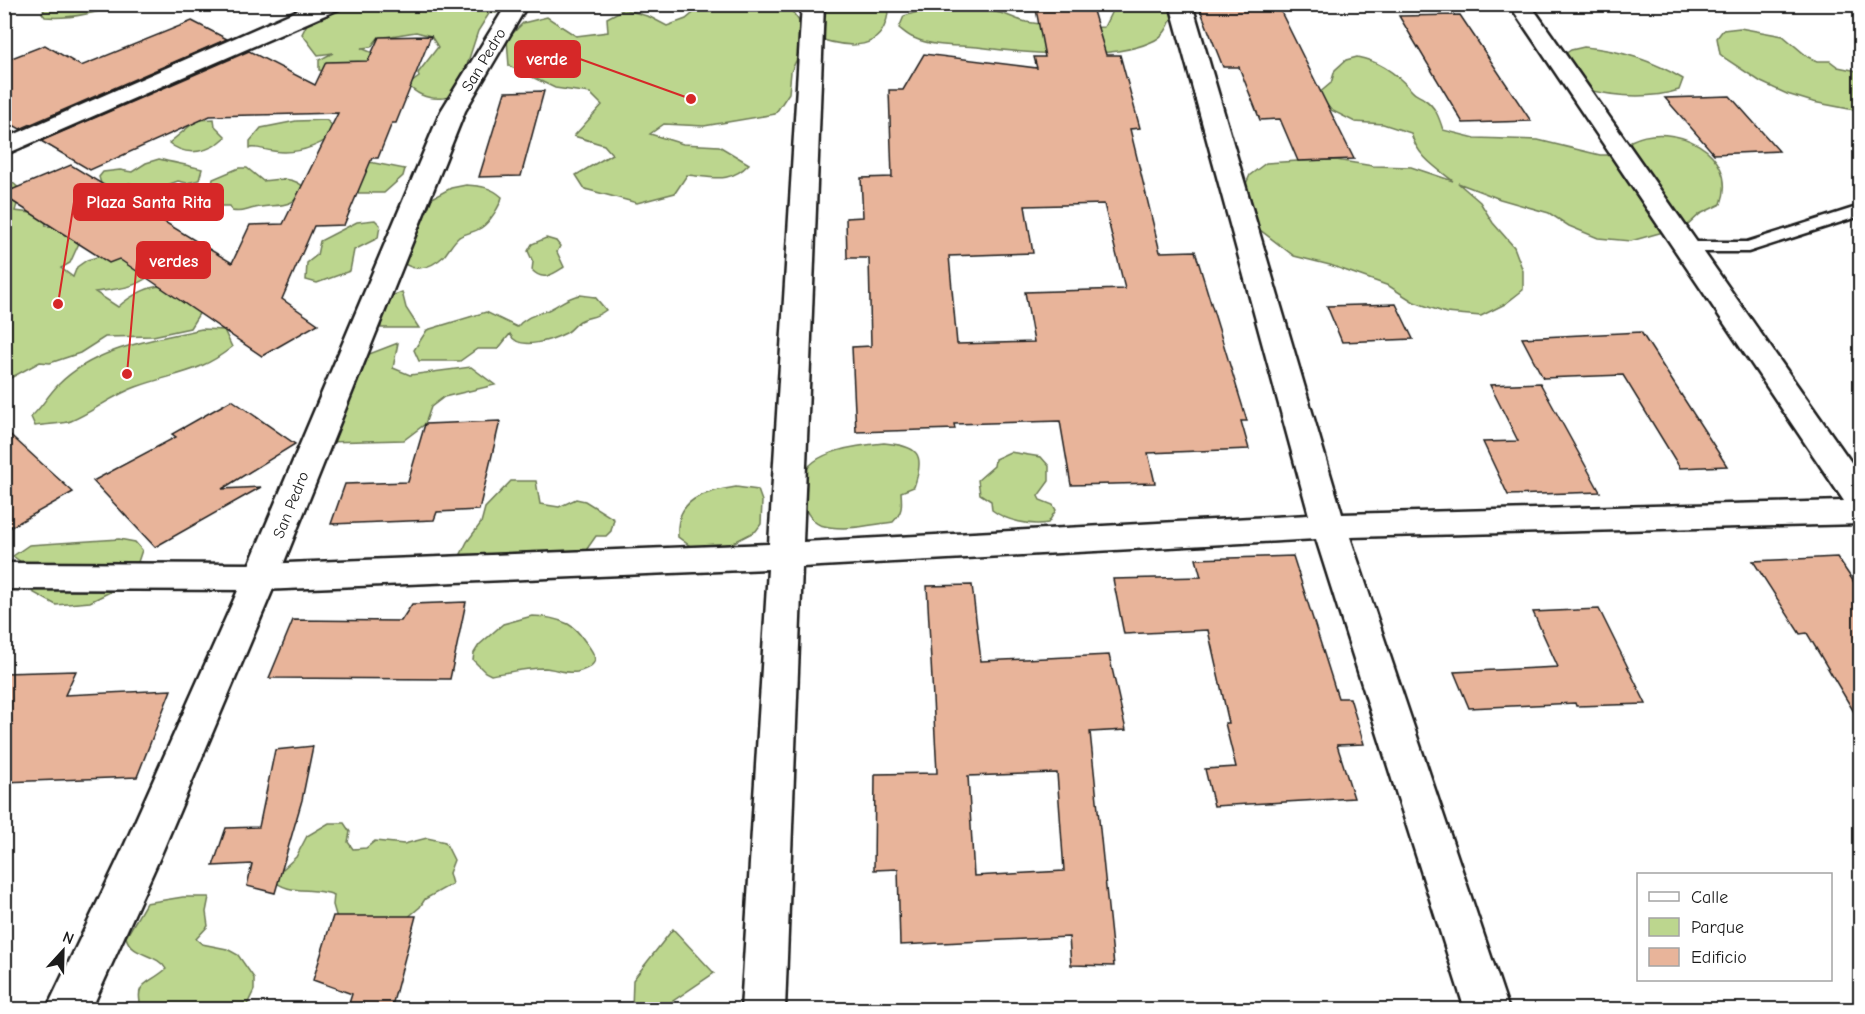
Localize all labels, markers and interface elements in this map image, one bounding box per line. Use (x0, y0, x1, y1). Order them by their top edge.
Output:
street label: San Pedro (458, 25, 510, 95)
callout: verde (515, 41, 580, 77)
text: verde (525, 49, 568, 70)
callout: Plaza Santa Rita (74, 184, 223, 220)
text: Plaza Santa Rita (86, 192, 212, 213)
callout: verdes (137, 242, 210, 278)
text: verdes (149, 251, 199, 272)
street label: San Pedro (269, 469, 313, 541)
legend (1637, 873, 1832, 981)
text: Calle (1691, 887, 1728, 908)
text: Parque (1691, 917, 1744, 938)
north arrow (33, 921, 93, 981)
text: N (60, 928, 76, 948)
text: Edificio (1691, 947, 1747, 968)

